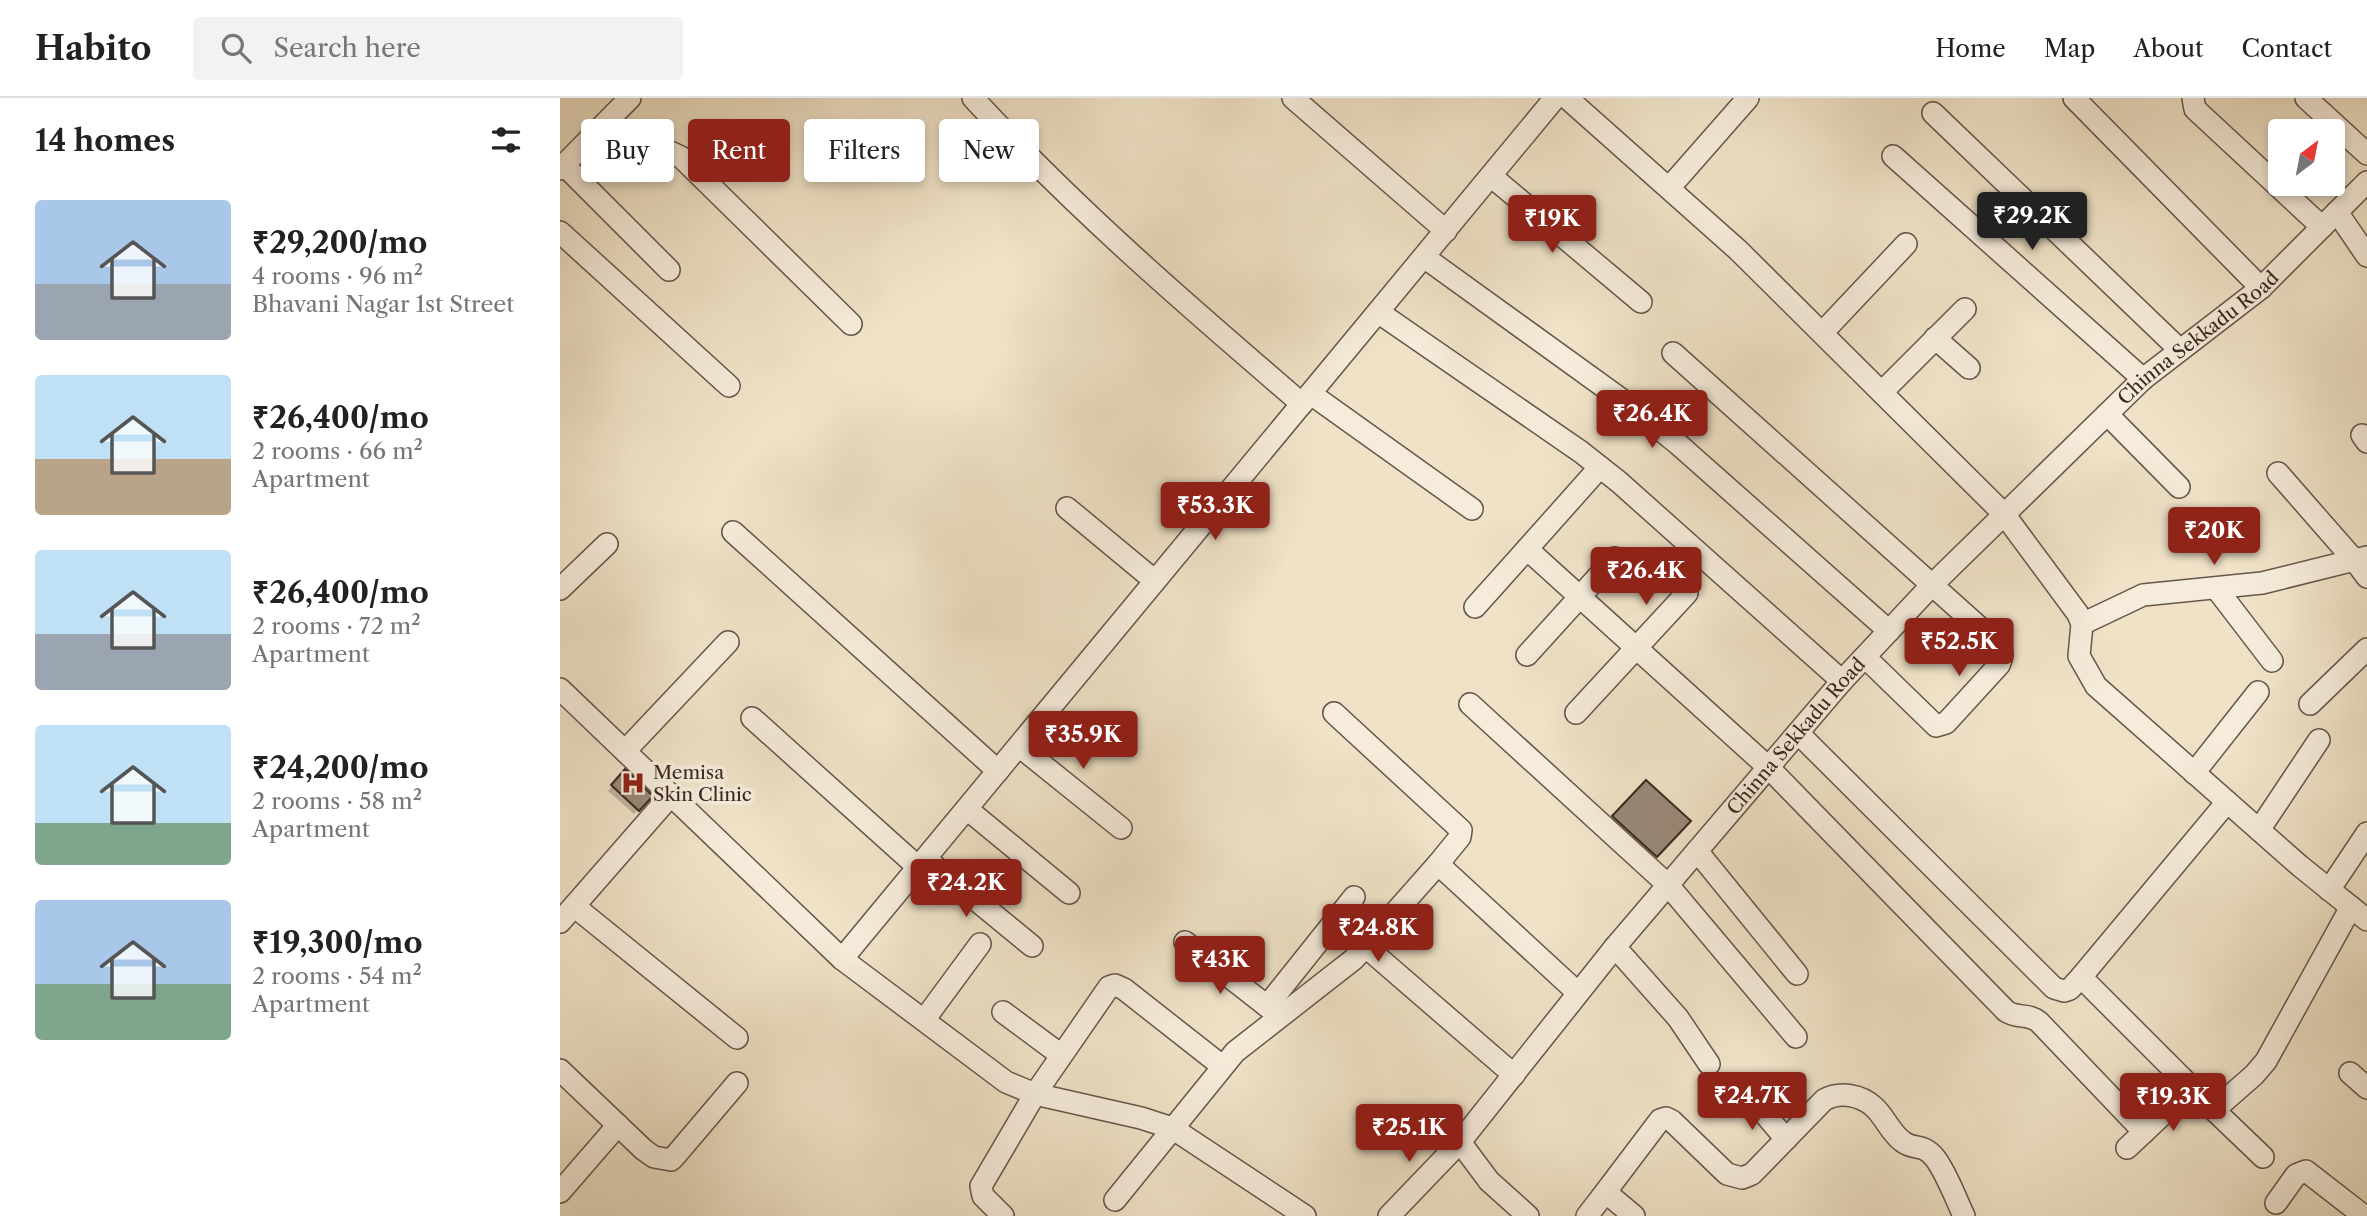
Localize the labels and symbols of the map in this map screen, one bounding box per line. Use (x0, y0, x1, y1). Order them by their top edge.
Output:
north arrow (2268, 119, 2345, 196)
pin: ₹29.2K (1975, 192, 2089, 252)
pin: ₹19K (1511, 195, 1593, 255)
street label: Chinna Sekkadu Road (2113, 266, 2284, 409)
pin: ₹26.4K (1595, 390, 1709, 450)
pin: ₹53.3K (1158, 482, 1272, 542)
pin: ₹20K (2173, 508, 2255, 567)
pin: ₹26.4K (1589, 547, 1703, 607)
pin: ₹52.5K (1902, 618, 2016, 678)
street label: Chinna Sekkadu Road (1722, 653, 1870, 819)
pin: ₹35.9K (1026, 712, 1140, 771)
place label: Memisa Skin Clinic (653, 761, 752, 806)
hospital icon: Memisa Skin Clinic (619, 769, 647, 797)
pin: ₹24.2K (909, 860, 1023, 919)
pin: ₹24.8K (1321, 904, 1435, 964)
pin: ₹43K (1179, 936, 1261, 996)
pin: ₹24.7K (1695, 1072, 1809, 1132)
pin: ₹19.3K (2116, 1074, 2230, 1133)
pin: ₹25.1K (1352, 1104, 1466, 1164)

